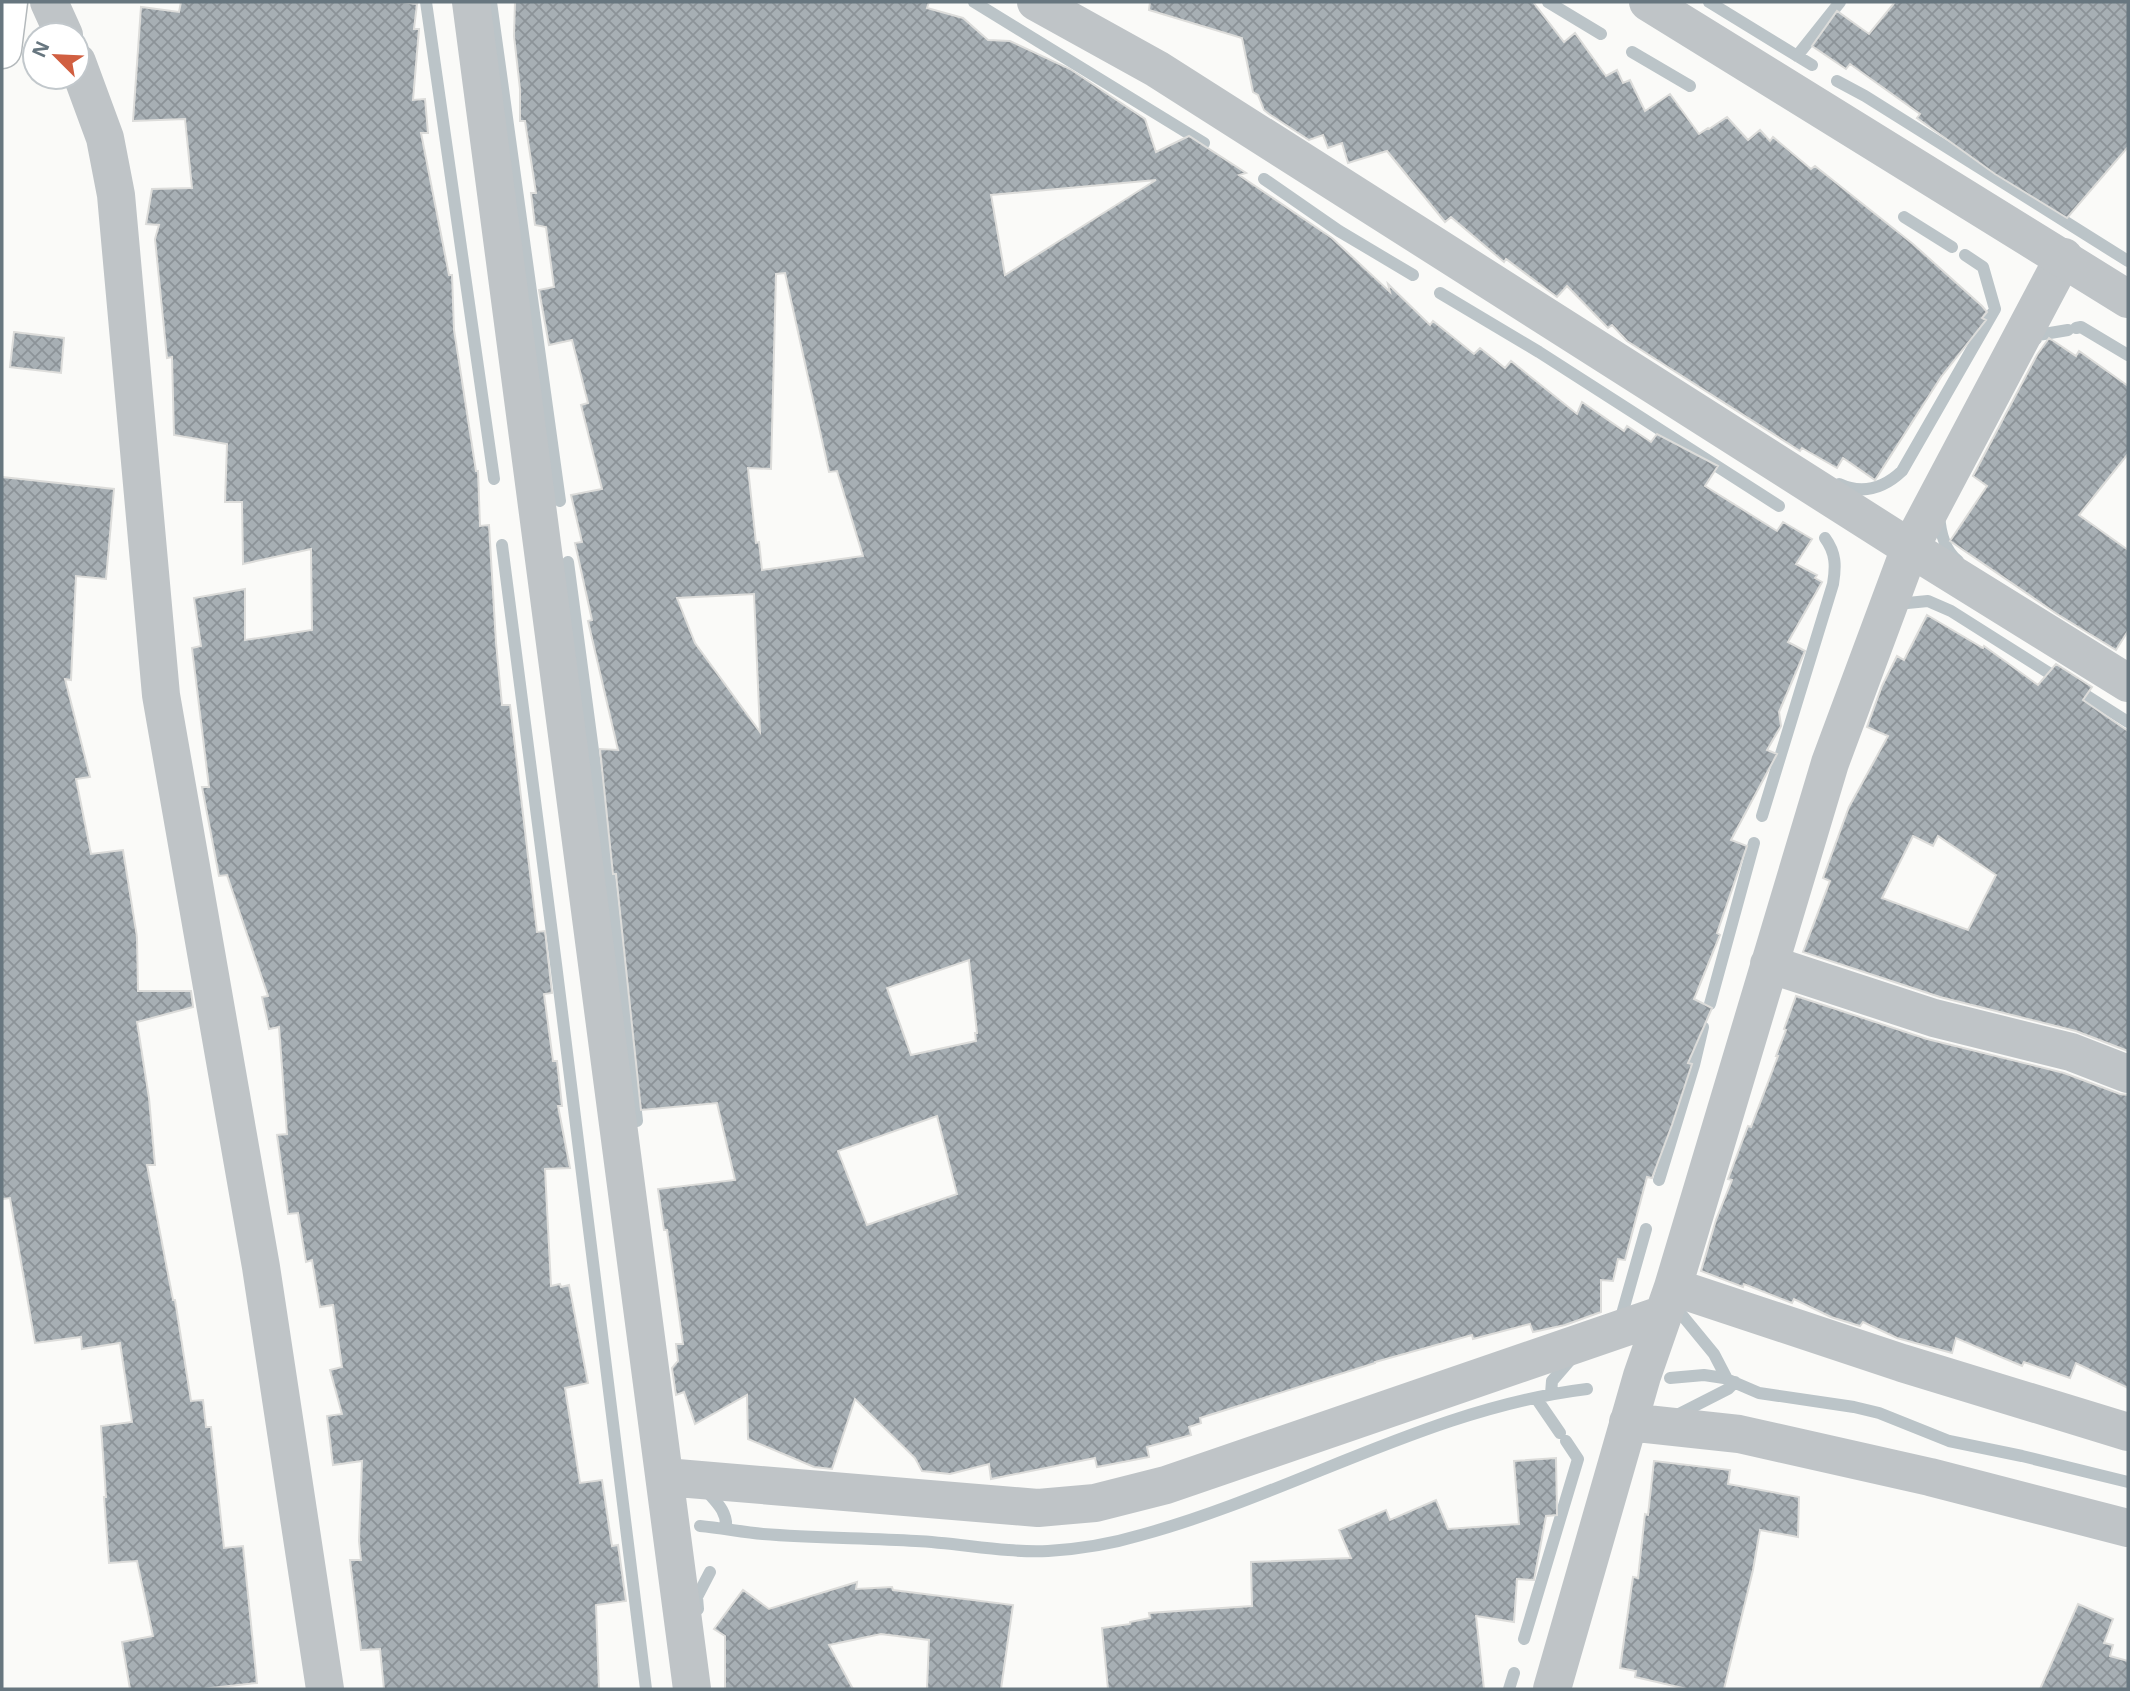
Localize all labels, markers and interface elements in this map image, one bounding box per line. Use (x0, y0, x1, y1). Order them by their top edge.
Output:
north arrow (21, 21, 91, 91)
text: N (25, 37, 55, 61)

